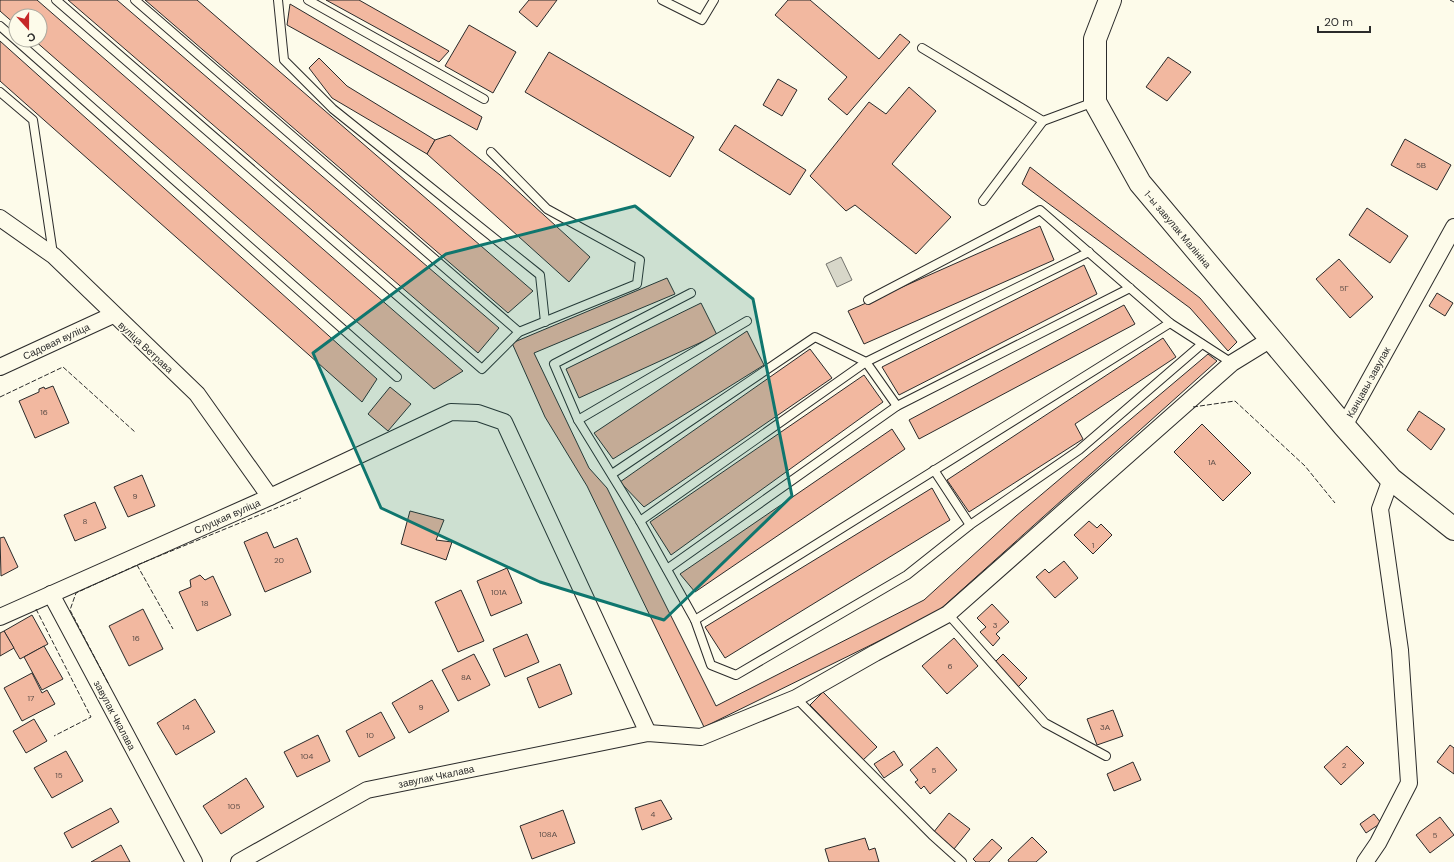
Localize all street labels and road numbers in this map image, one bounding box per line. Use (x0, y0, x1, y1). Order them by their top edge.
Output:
street label: 1-ы завулак Малініна (1141, 188, 1214, 271)
street label: вуліца Ветрава (116, 319, 176, 376)
street label: Садовая вуліца (21, 320, 92, 363)
street label: Канцавы завулак (1344, 344, 1394, 420)
street label: Слуцкая вуліца (192, 496, 263, 537)
street label: завулак Чкалава (91, 678, 139, 753)
street label: завулак Чкалава (397, 762, 476, 791)

